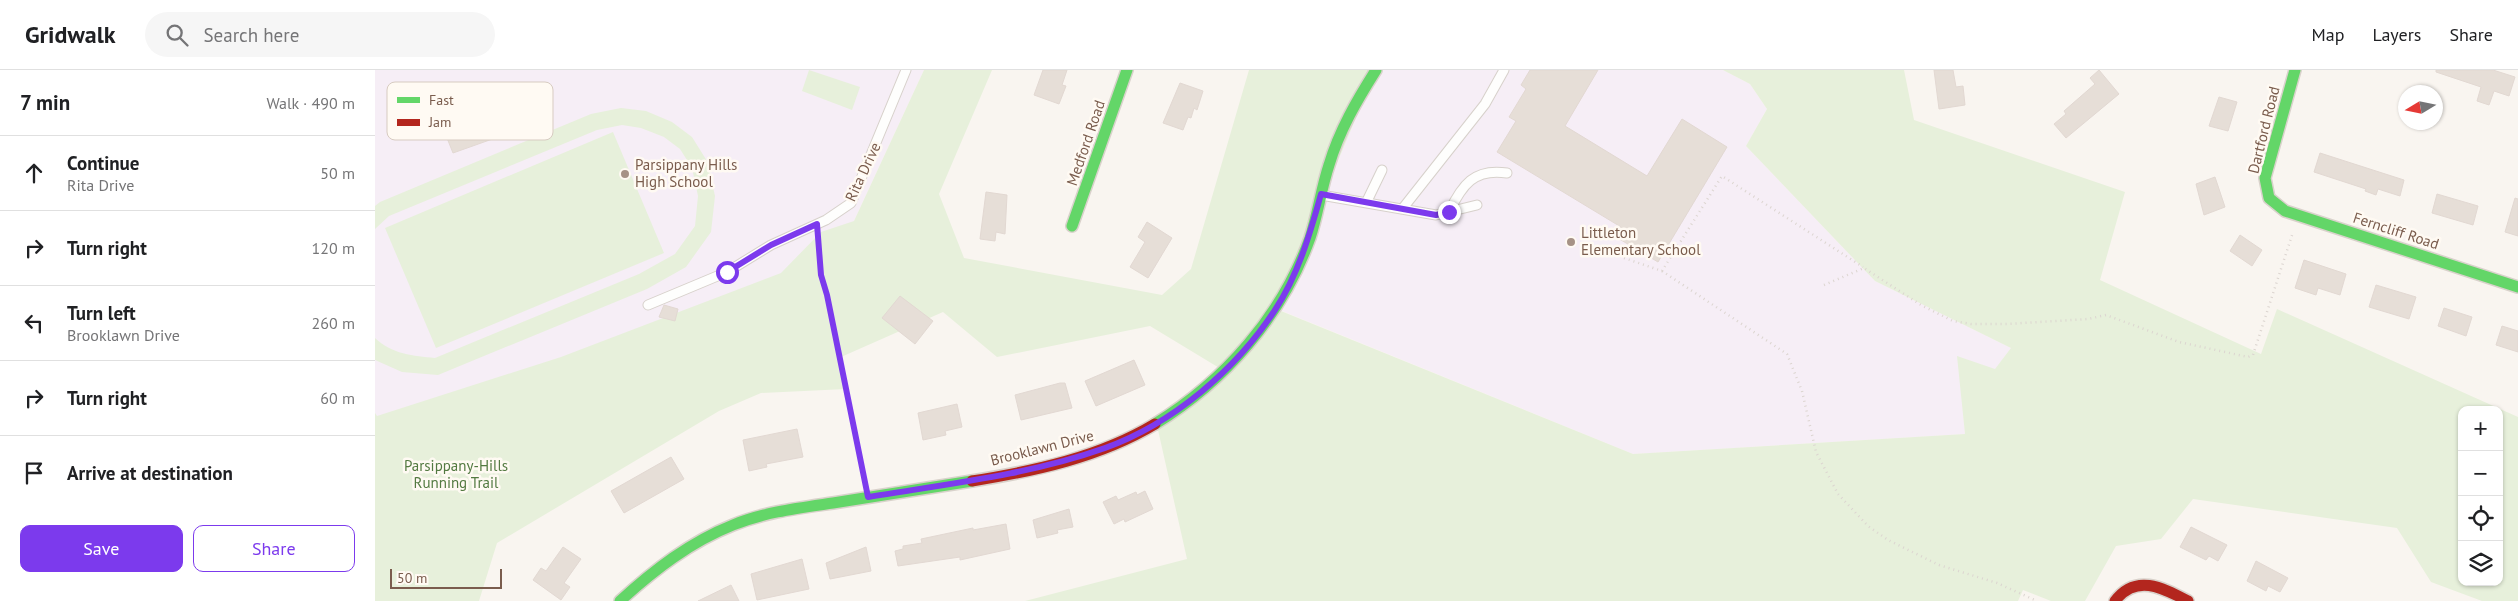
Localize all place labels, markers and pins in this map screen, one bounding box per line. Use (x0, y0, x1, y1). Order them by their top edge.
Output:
place label: Parsippany Hills High School (635, 155, 737, 191)
marker: Parsippany Hills High School (619, 168, 631, 180)
place label: Littleton Elementary School (1581, 223, 1701, 259)
marker: Littleton Elementary School (1565, 236, 1577, 248)

